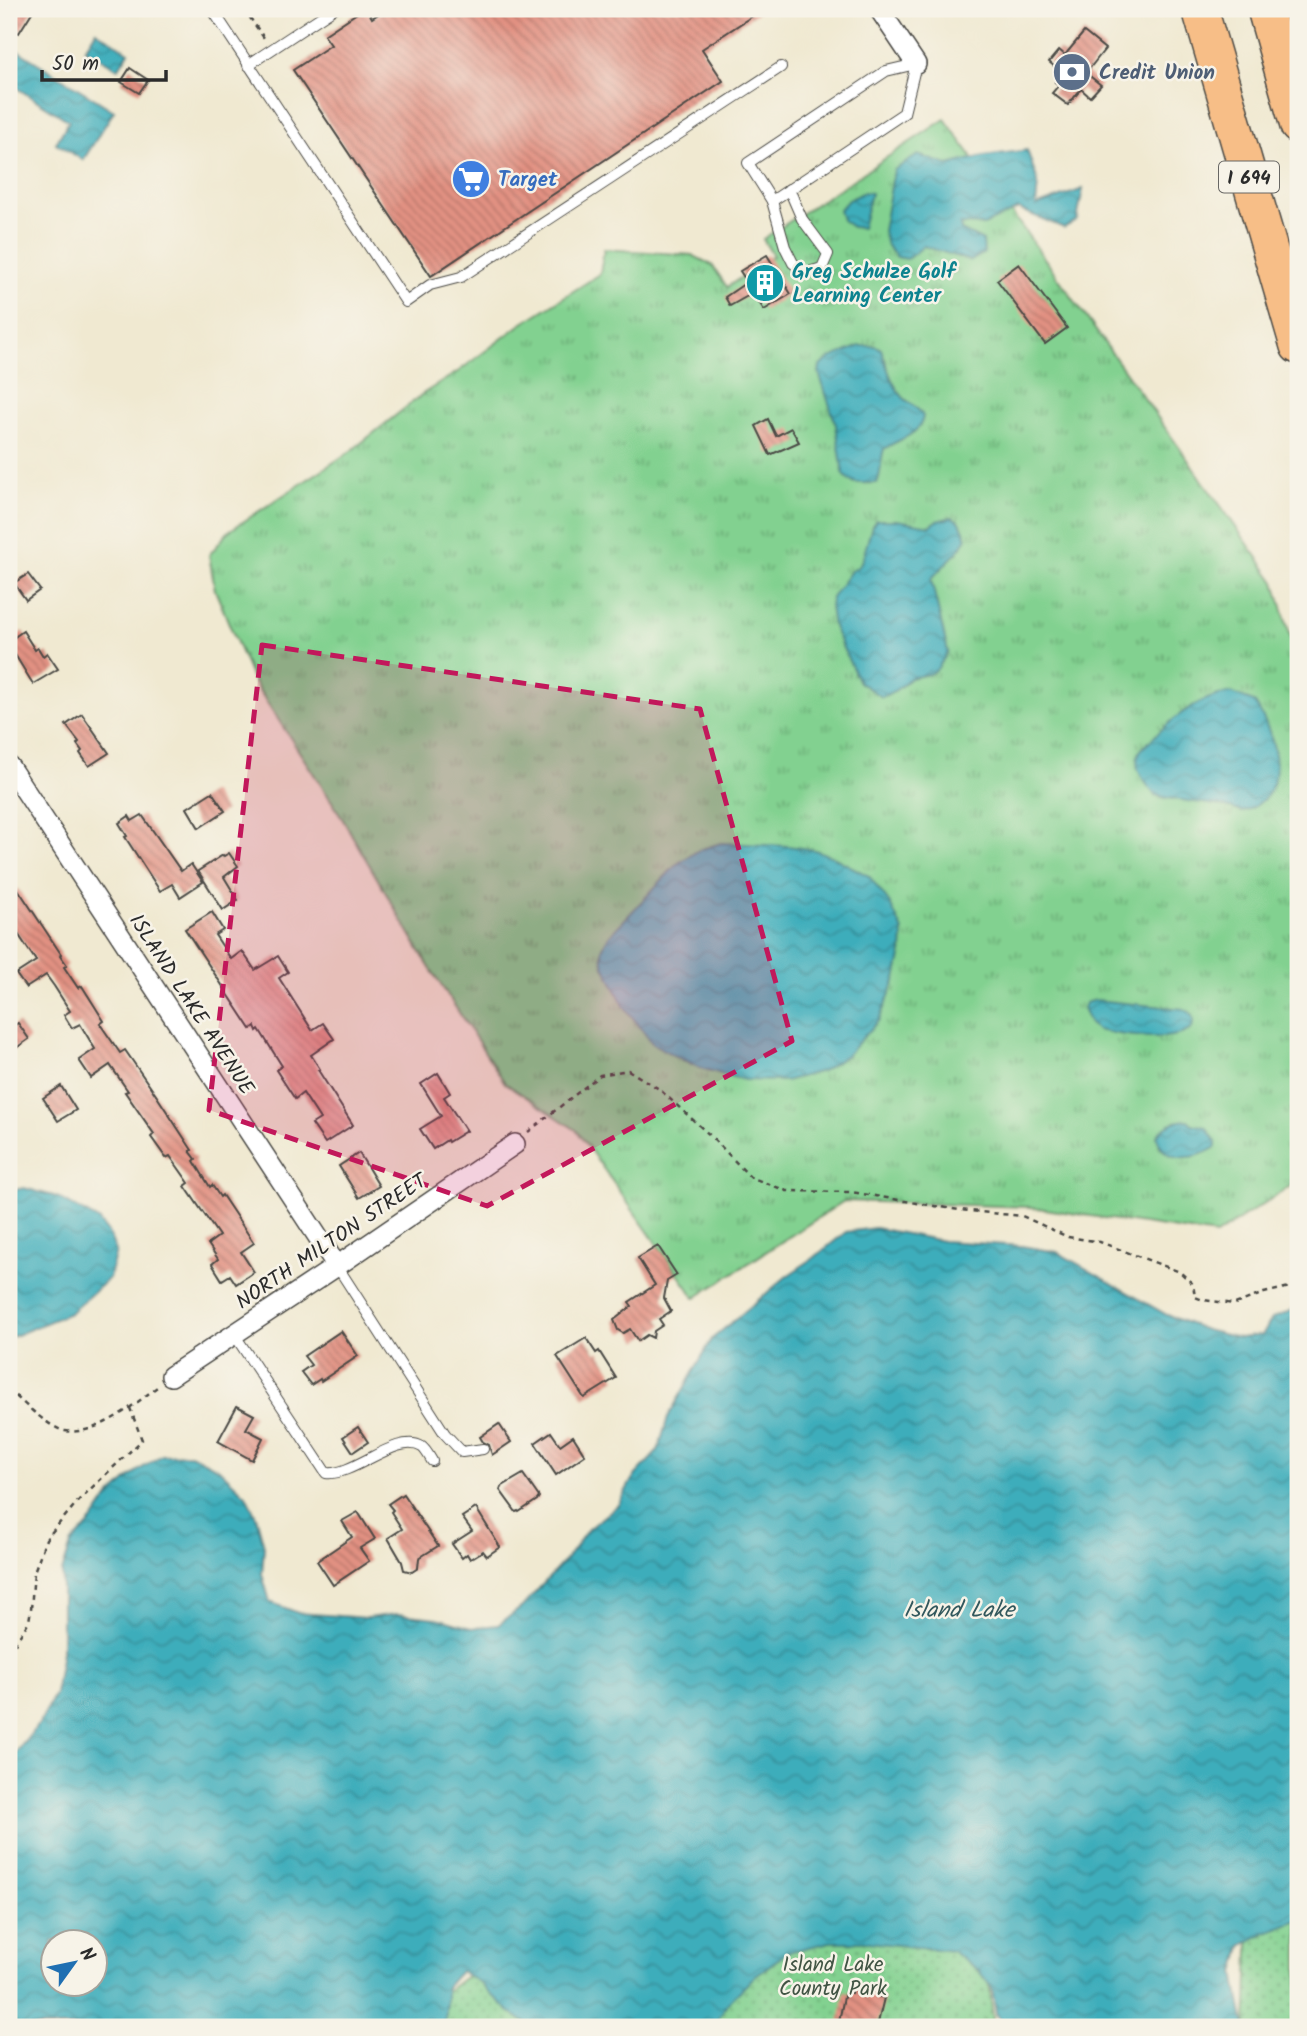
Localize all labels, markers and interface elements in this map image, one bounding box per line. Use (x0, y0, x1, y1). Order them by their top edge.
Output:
scale bar (42, 38, 166, 82)
text: 50 m (52, 48, 99, 81)
bank icon: Credit Union (1051, 51, 1093, 93)
place label: Credit Union (1099, 57, 1215, 90)
supermarket icon: Target (450, 158, 492, 200)
road number: I 694 (1219, 162, 1279, 192)
place label: Target (498, 164, 558, 197)
place label: Greg Schulze Golf Learning Center (792, 256, 957, 313)
building icon: Greg Schulze Golf Learning Center (744, 262, 786, 304)
street label: ISLAND LAKE AVENUE (120, 907, 262, 1103)
street label: NORTH MILTON STREET (229, 1165, 436, 1319)
water label: Island Lake (904, 1593, 1017, 1629)
north arrow (38, 1927, 108, 1997)
text: N (71, 1942, 102, 1968)
park label: Island Lake County Park (779, 1949, 887, 2006)

